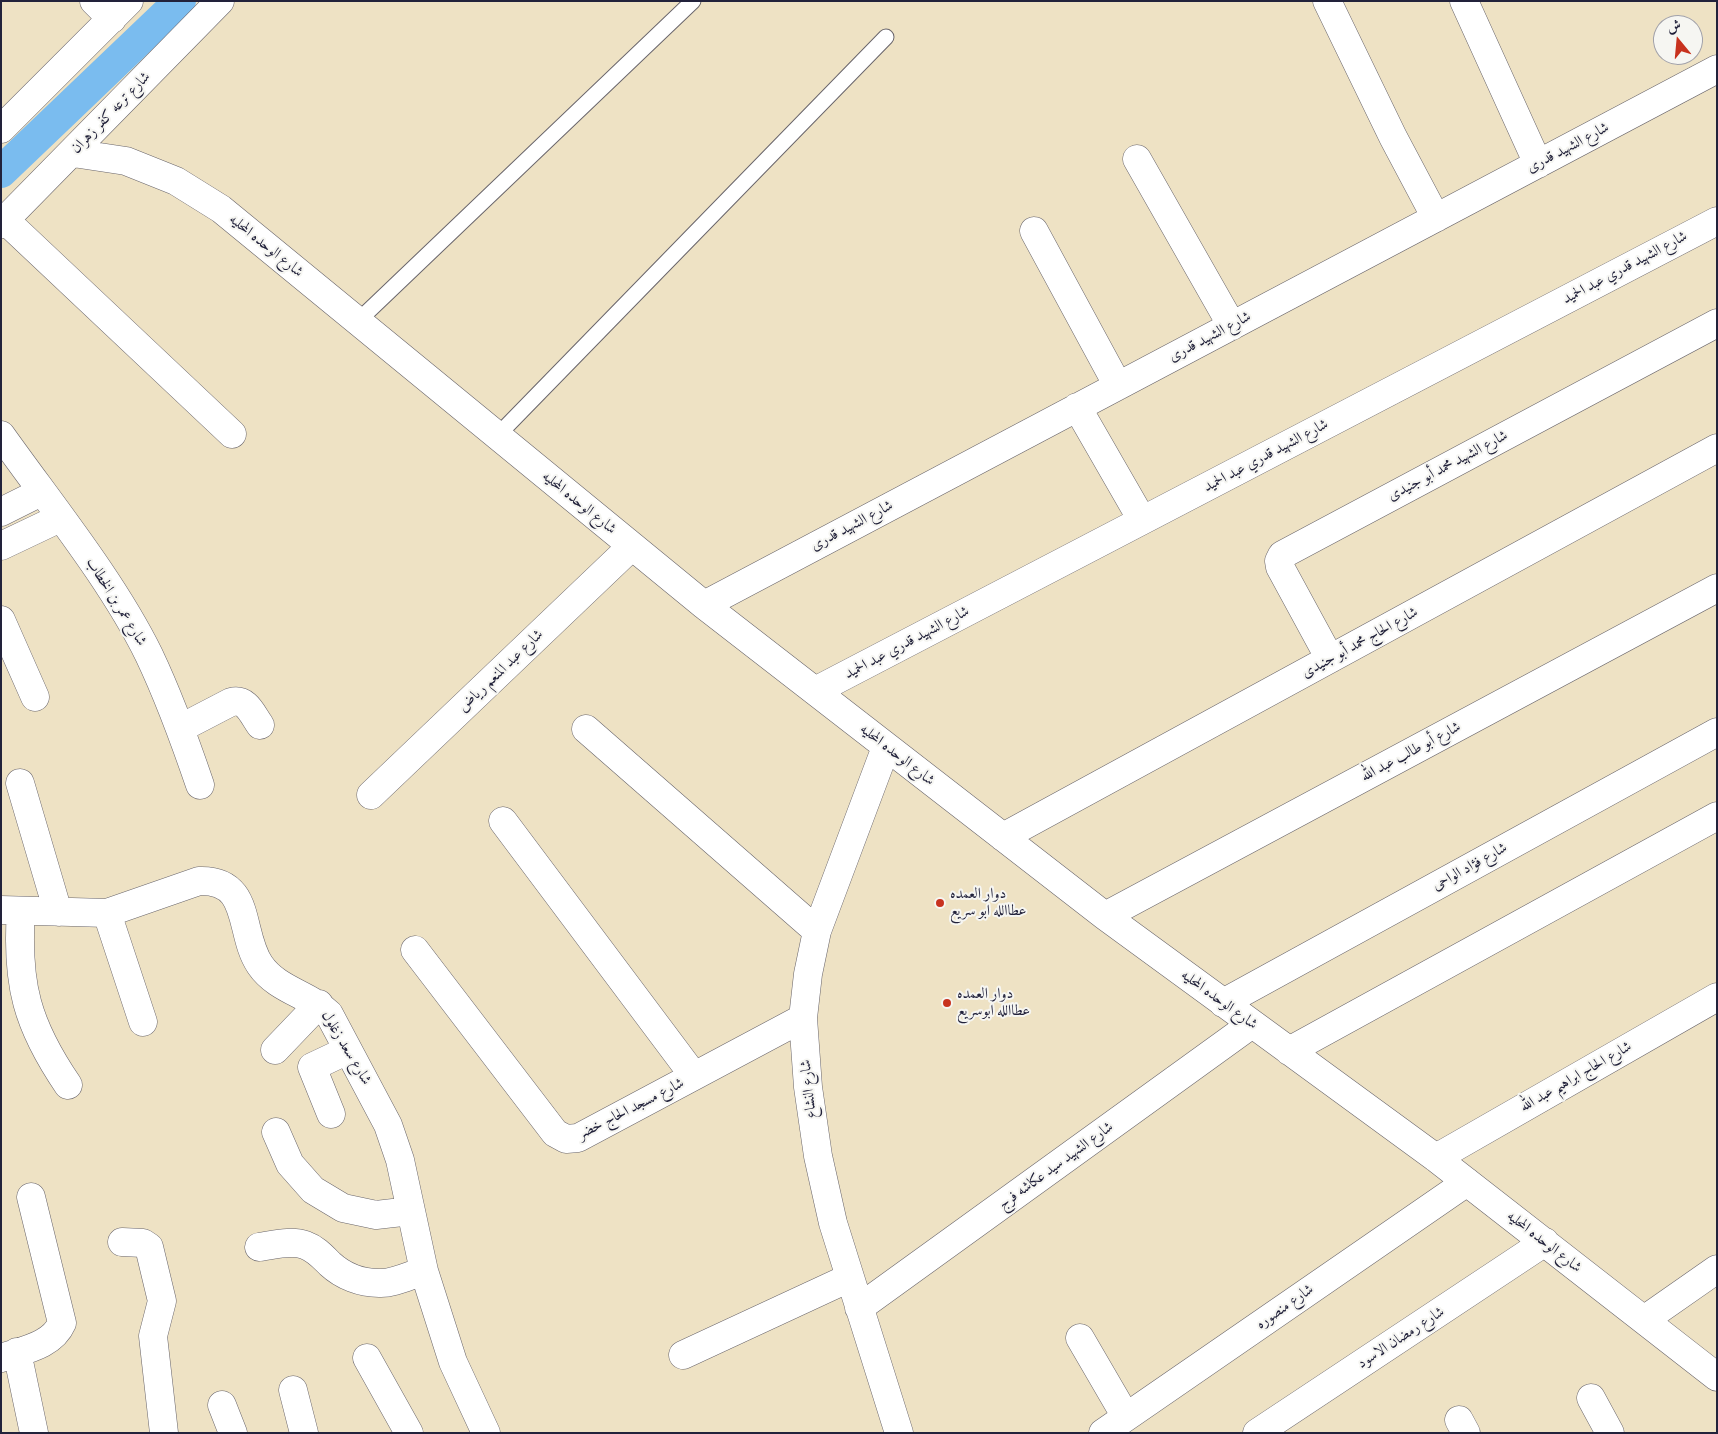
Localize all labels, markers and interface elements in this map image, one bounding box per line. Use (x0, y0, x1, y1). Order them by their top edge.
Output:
north arrow (1653, 15, 1703, 65)
text: ش (1665, 16, 1683, 36)
street label: شارع ترعه كفر زهران (67, 68, 155, 158)
street label: شارع الشهيد قدرى (1524, 119, 1612, 177)
street label: شارع الوحده المحليه (225, 211, 307, 281)
street label: شارع الشهيد قدري عبد الحميد (1560, 228, 1690, 308)
street label: شارع الشهيد قدرى (1166, 308, 1254, 366)
street label: شارع الشهيد قدري عبد الحميد (1201, 416, 1331, 496)
street label: شارع الشهيد محمد أبو جنيدى (1385, 427, 1511, 505)
street label: شارع الوحده المحليه (538, 468, 620, 538)
street label: شارع الشهيد قدرى (808, 497, 896, 555)
street label: شارع عمر بن الخطاب (82, 554, 150, 650)
street label: شارع الشهيد قدري عبد الحميد (842, 603, 972, 683)
street label: شارع الحاج محمد أبو جنيدى (1299, 604, 1421, 682)
street label: شارع عبد المنعم رياض (455, 626, 547, 716)
street label: شارع أبو طالب عبد الله (1358, 718, 1464, 786)
street label: شارع الوحده المحليه (856, 720, 938, 790)
street label: شارع فؤاد الواحى (1429, 839, 1511, 895)
place label: دوار العمده عطاالله ابو سريع (950, 885, 1026, 920)
marker: دوار العمده عطاالله ابو سريع (934, 897, 946, 909)
street label: شارع الوحده المحليه (1177, 966, 1261, 1034)
place label: دوار العمده عطاالله ابوسريع (957, 985, 1030, 1020)
marker: دوار العمده عطاالله ابوسريع (941, 997, 953, 1009)
street label: شارع سعد زغلول (317, 1008, 375, 1088)
street label: شارع الحاج ابراهيم عبد الله (1517, 1038, 1635, 1116)
street label: شارع النشاع (797, 1059, 821, 1119)
street label: شارع مسجد الحاج خضر (575, 1074, 687, 1144)
street label: شارع الشهيد سيد عكاشه فرج (995, 1118, 1117, 1214)
street label: شارع الوحده المحليه (1503, 1207, 1585, 1277)
street label: شارع منصوره (1253, 1281, 1317, 1333)
street label: شارع رمضان الاسود (1354, 1303, 1448, 1373)

